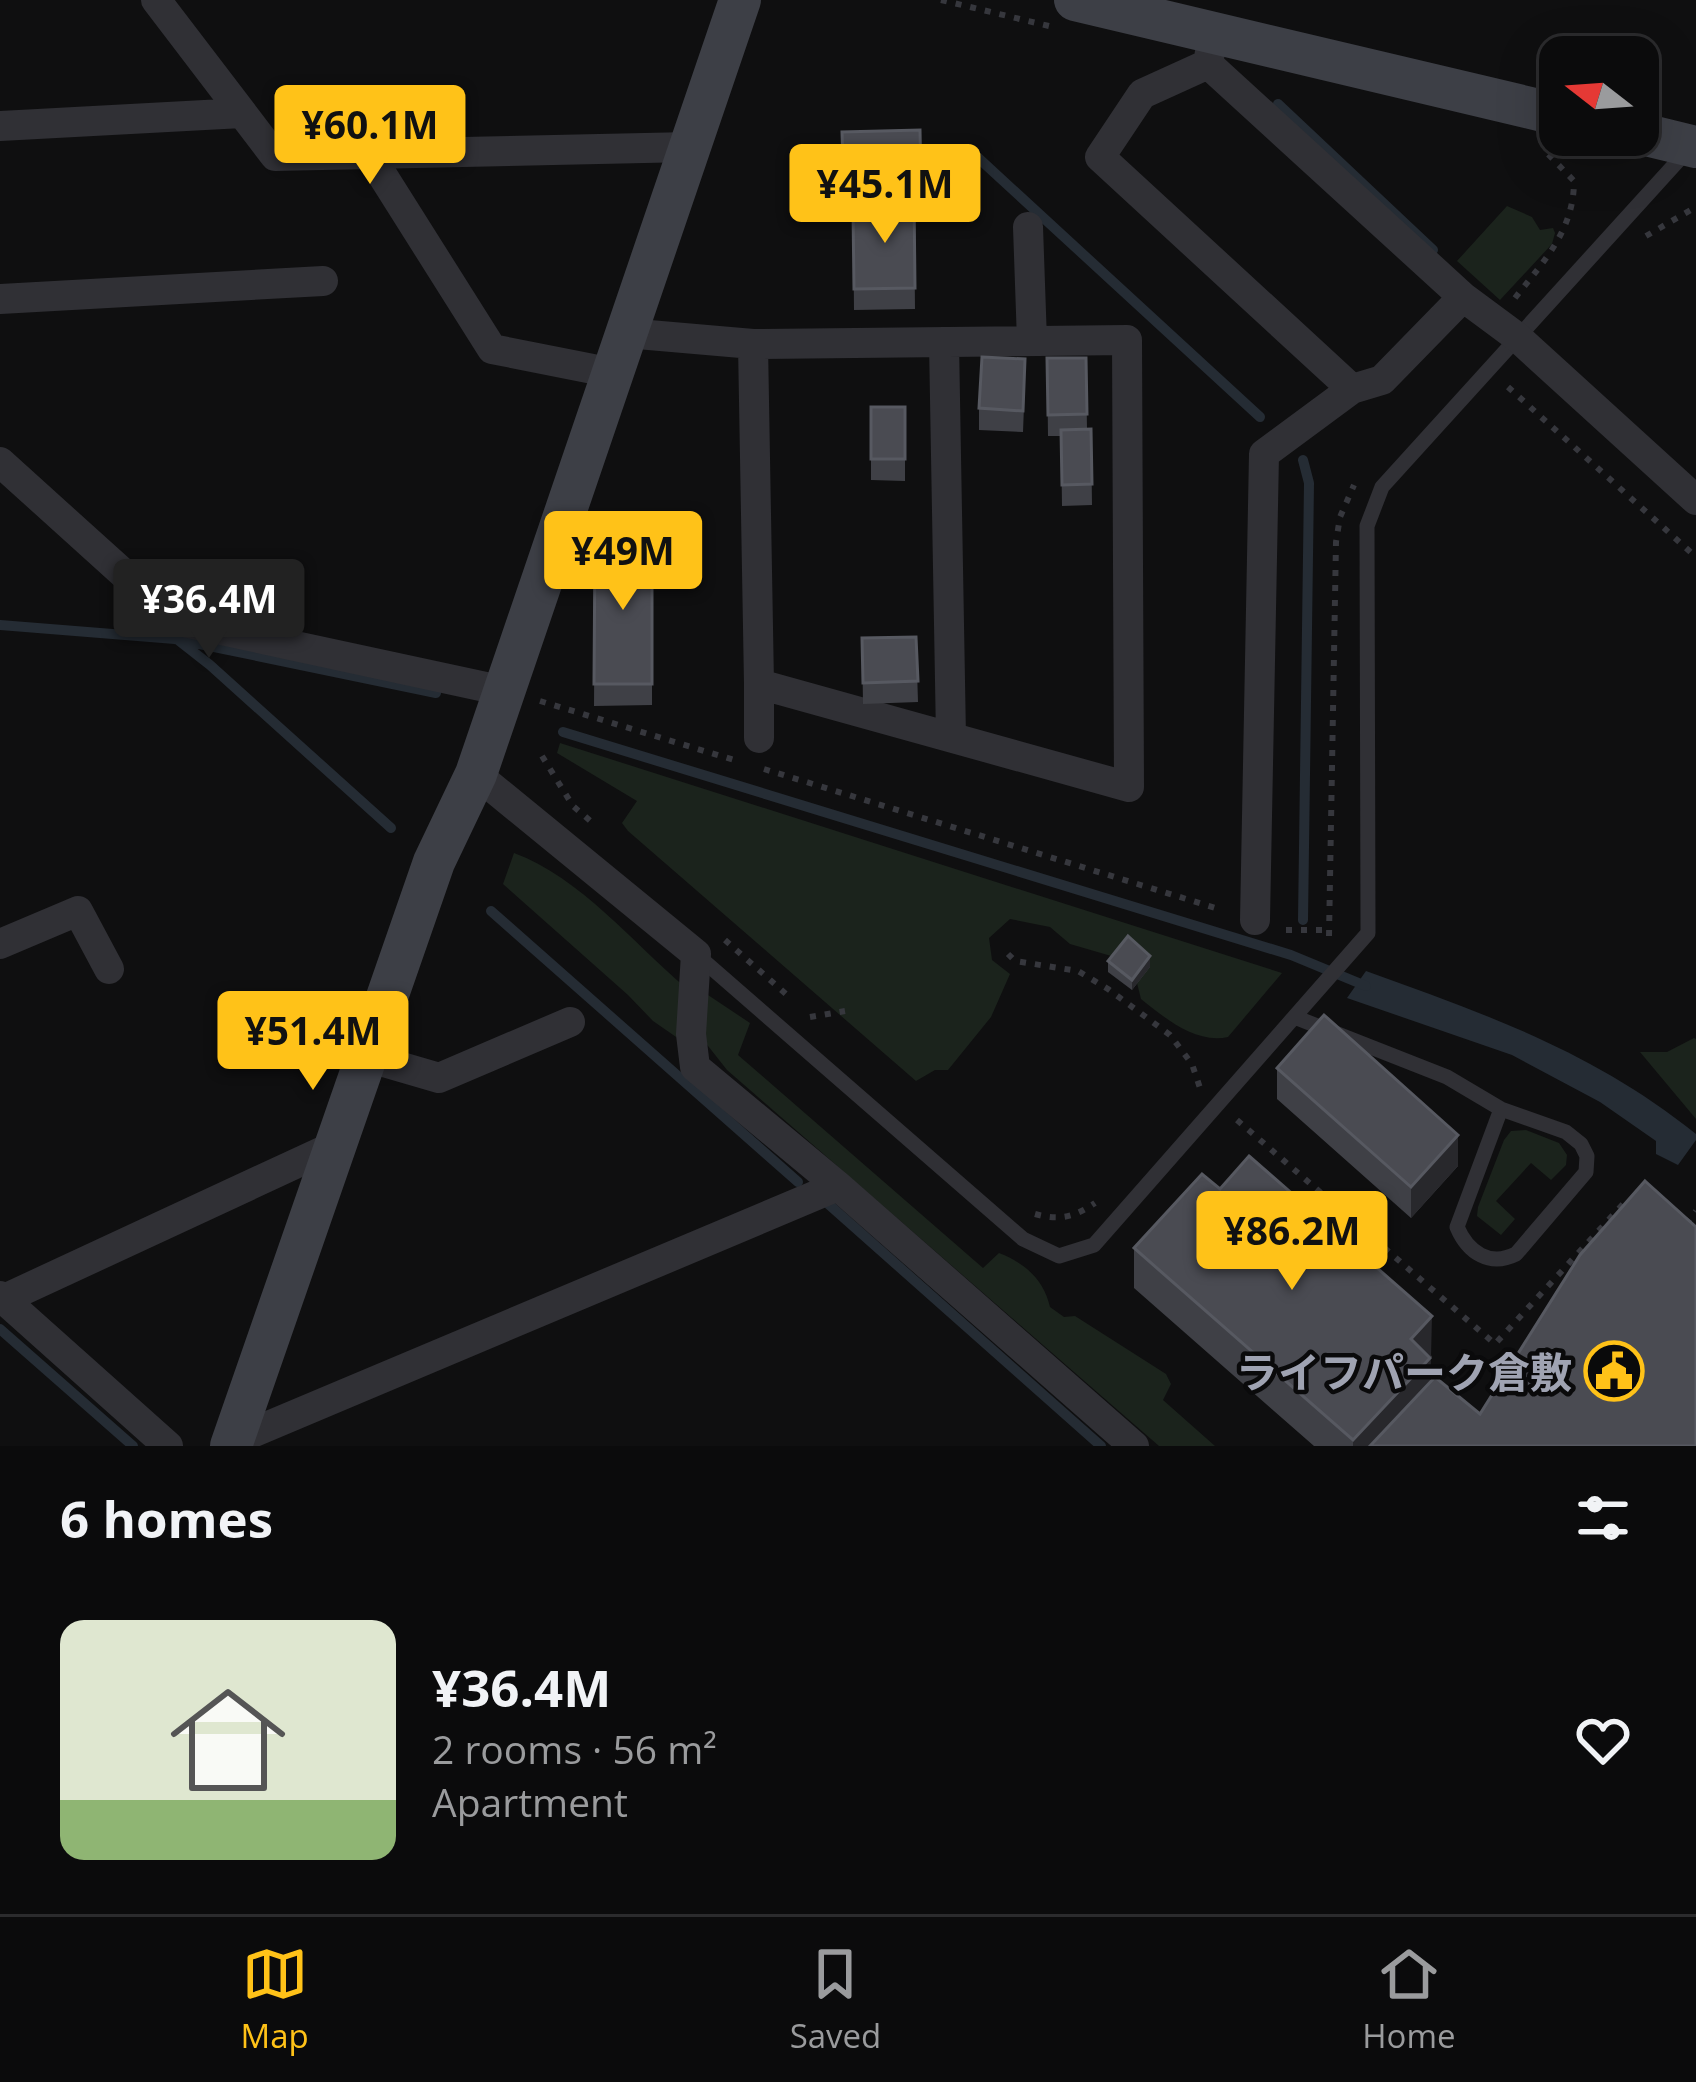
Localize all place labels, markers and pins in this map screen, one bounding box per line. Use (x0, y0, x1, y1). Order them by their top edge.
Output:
pin: ¥60.1M (272, 85, 468, 187)
pin: ¥45.1M (787, 144, 983, 246)
pin: ¥49M (552, 511, 694, 613)
pin: ¥36.4M (111, 559, 307, 661)
pin: ¥51.4M (215, 991, 411, 1093)
pin: ¥86.2M (1194, 1191, 1390, 1293)
public building icon: ライフパーク倉敷 (1583, 1340, 1645, 1402)
place label: ライフパーク倉敷 (1236, 1343, 1572, 1400)

